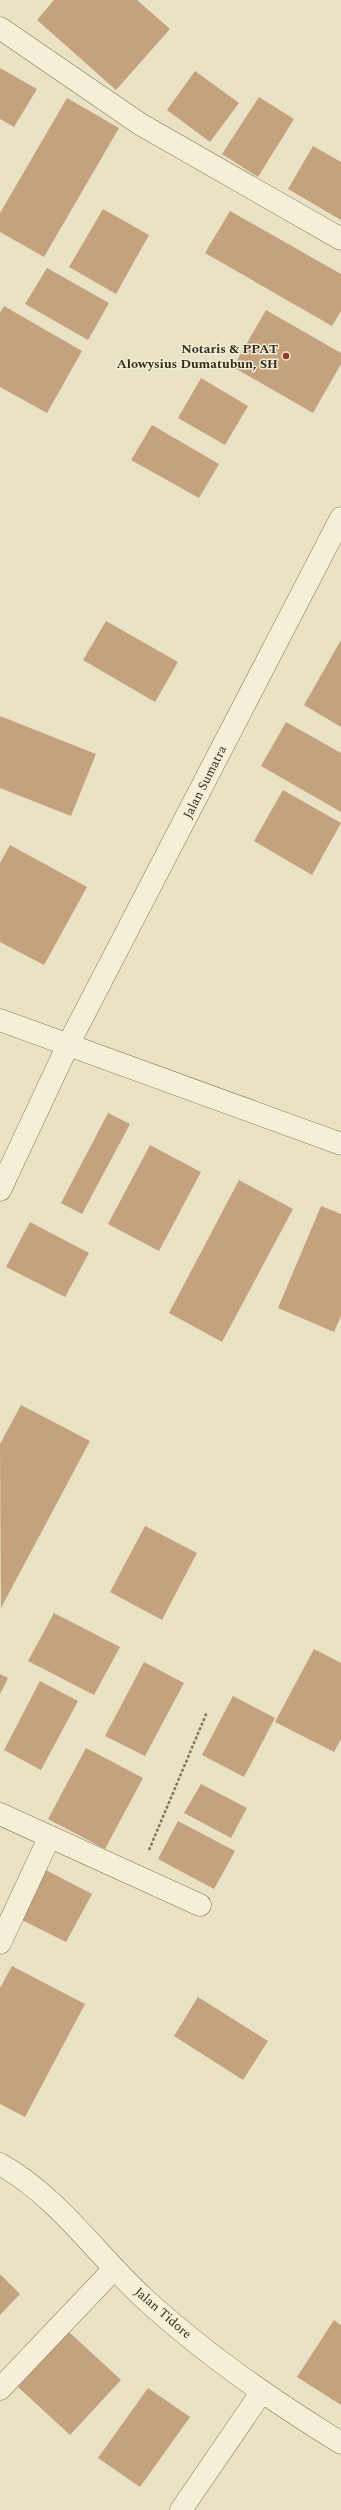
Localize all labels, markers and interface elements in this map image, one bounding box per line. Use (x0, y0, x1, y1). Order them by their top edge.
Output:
place label: Notaris & PPAT Alowysius Dumatubun, SH (117, 339, 278, 374)
marker: Notaris & PPAT Alowysius Dumatubun, SH (281, 351, 291, 361)
street label: Jalan Sumatra (178, 741, 232, 822)
street label: Jalan Tidore (130, 2282, 196, 2344)

